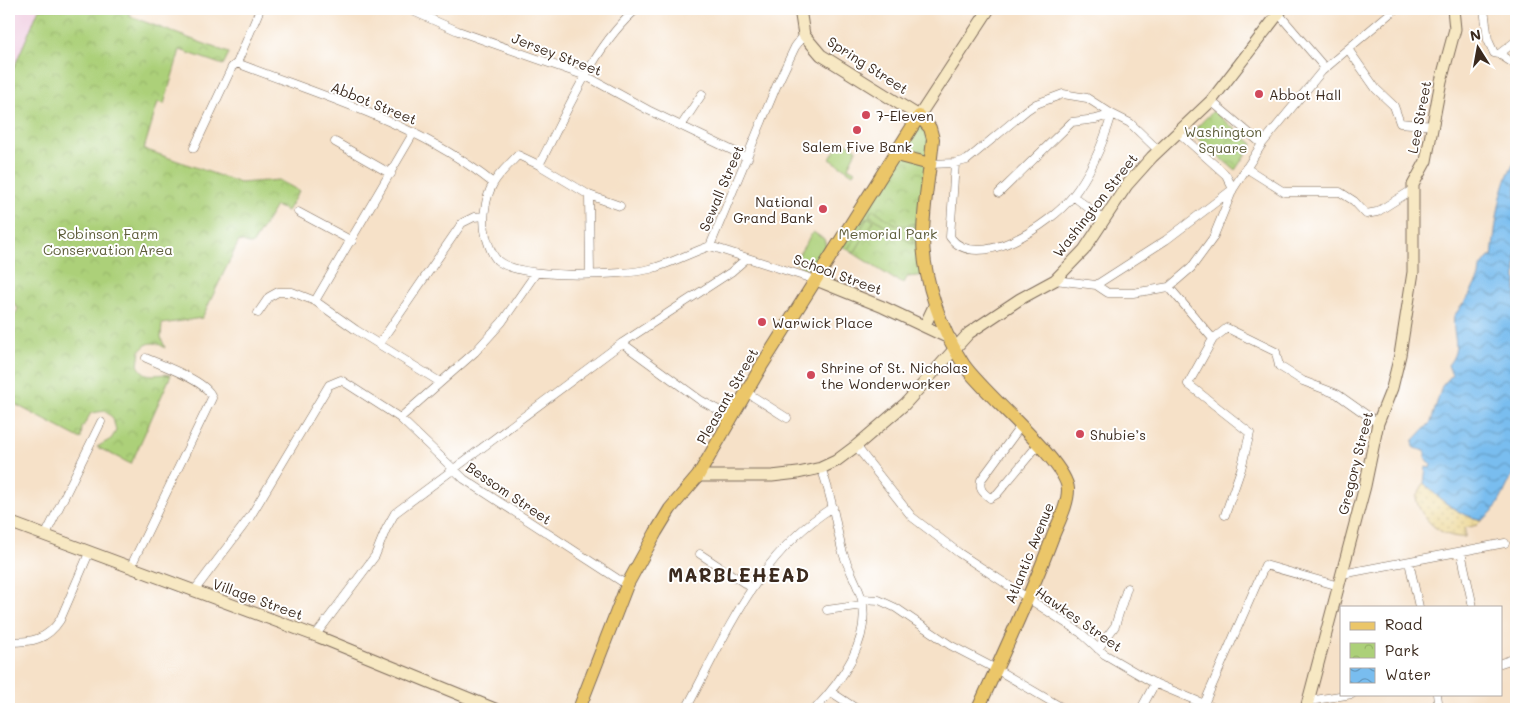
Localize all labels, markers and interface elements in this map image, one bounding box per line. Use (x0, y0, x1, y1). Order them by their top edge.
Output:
north arrow (1452, 22, 1502, 72)
text: N (1468, 24, 1482, 45)
street label: Jersey Street (509, 28, 605, 80)
street label: Spring Street (824, 32, 912, 98)
street label: Abbot Street (328, 77, 420, 129)
street label: Lee Street (1403, 79, 1435, 155)
place label: Abbot Hall (1269, 85, 1341, 104)
marker: Abbot Hall (1253, 88, 1265, 100)
place label: 7-Eleven (876, 106, 934, 125)
marker: 7-Eleven (860, 109, 872, 121)
park label: Washington Square (1184, 122, 1262, 157)
marker: Salem Five Bank (851, 124, 863, 136)
place label: Salem Five Bank (802, 137, 912, 156)
street label: Sewall Street (694, 142, 748, 234)
street label: Washington Street (1048, 149, 1142, 261)
place label: National Grand Bank (733, 192, 813, 227)
marker: National Grand Bank (817, 203, 829, 215)
park label: Robinson Farm Conservation Area (43, 224, 173, 259)
park label: Memorial Park (838, 224, 938, 243)
street label: School Street (791, 249, 885, 299)
place label: Warwick Place (772, 313, 873, 332)
marker: Warwick Place (756, 316, 768, 328)
street label: Pleasant Street (692, 345, 762, 447)
place label: Shrine of St. Nicholas the Wonderworker (821, 358, 968, 393)
marker: Shrine of St. Nicholas the Wonderworker (805, 369, 817, 381)
street label: Gregory Street (1333, 409, 1377, 517)
place label: Shubie’s (1090, 425, 1146, 444)
marker: Shubie’s (1074, 428, 1086, 440)
street label: Bessom Street (462, 457, 556, 529)
street label: Atlantic Avenue (1000, 500, 1058, 606)
district label: MARBLEHEAD (668, 562, 810, 587)
street label: Village Street (210, 574, 306, 624)
street label: Hawkes Street (1032, 582, 1126, 656)
legend (1340, 606, 1502, 696)
text: Road (1385, 614, 1422, 634)
text: Park (1385, 640, 1419, 660)
text: Water (1385, 664, 1431, 684)

